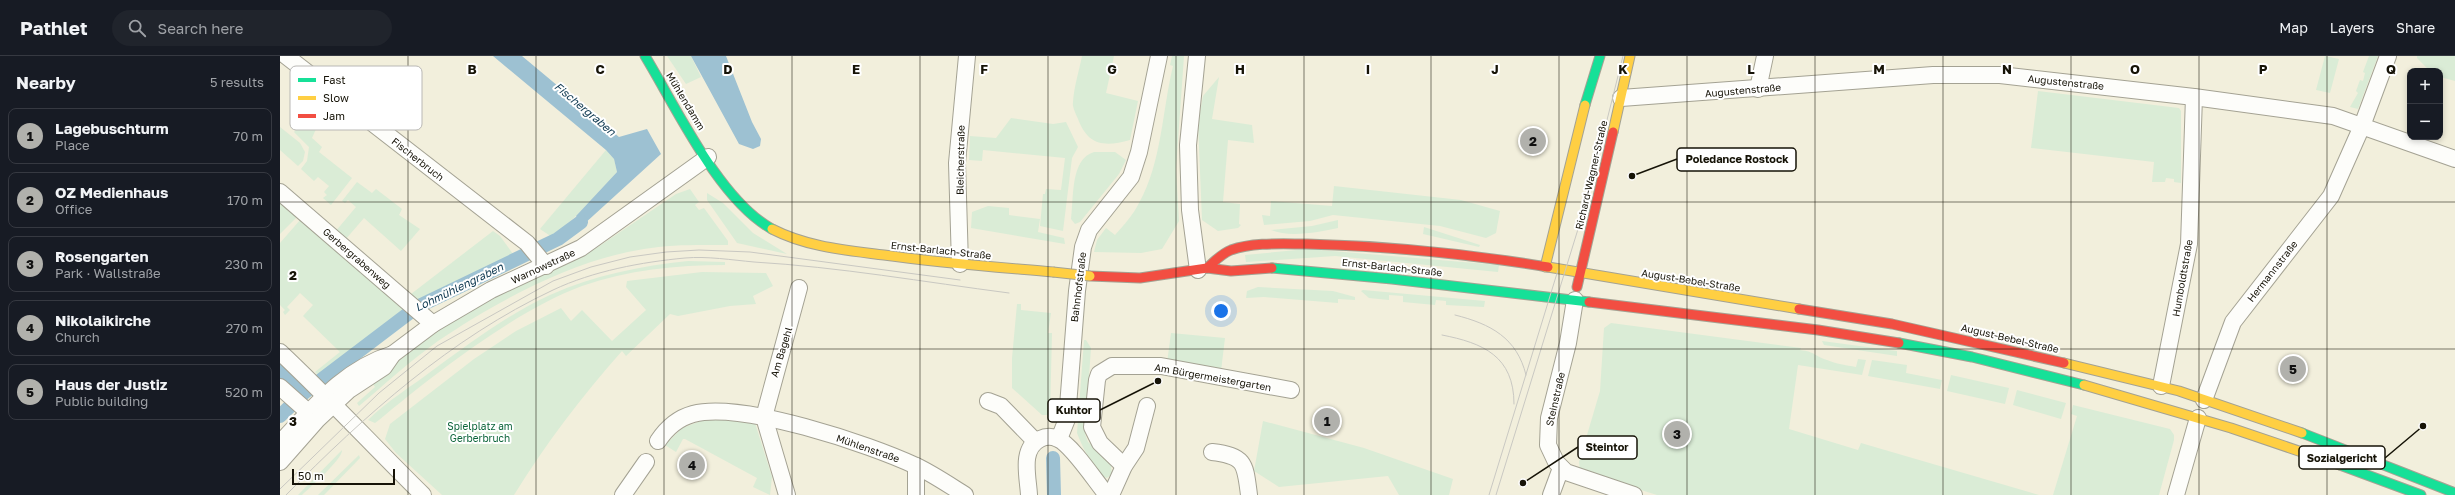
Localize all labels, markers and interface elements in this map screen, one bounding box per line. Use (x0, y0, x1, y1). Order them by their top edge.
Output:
search box (112, 10, 392, 46)
text: Pathlet (20, 16, 88, 39)
icon: search (126, 17, 148, 39)
text: Search here (158, 19, 244, 37)
text: Map (2279, 19, 2308, 36)
text: Layers (2330, 19, 2374, 36)
text: Share (2396, 19, 2435, 36)
text: B (467, 61, 477, 77)
text: C (595, 61, 605, 77)
text: D (723, 61, 733, 77)
text: E (852, 61, 860, 77)
text: F (980, 61, 988, 77)
text: G (1107, 61, 1117, 77)
text: H (1235, 61, 1245, 77)
text: I (1366, 61, 1370, 77)
text: J (1491, 61, 1499, 77)
text: K (1618, 61, 1628, 77)
text: L (1747, 61, 1755, 77)
text: M (1873, 61, 1885, 77)
text: N (2002, 61, 2012, 77)
text: O (2130, 61, 2140, 77)
text: P (2259, 61, 2268, 77)
text: Q (2386, 61, 2396, 77)
legend (290, 66, 422, 130)
map controls (2407, 68, 2443, 140)
button: + (2407, 68, 2443, 104)
street label: Mühlendamm (664, 70, 708, 132)
text: Nearby (16, 72, 76, 93)
street label: Augustenstraße (2027, 72, 2105, 92)
text: Fast (323, 73, 346, 86)
text: 5 results (210, 74, 264, 90)
water label: Fischergraben (551, 79, 619, 139)
street label: Augustenstraße (1704, 81, 1782, 99)
text: Slow (323, 91, 349, 104)
button: − (2407, 104, 2443, 140)
text: Jam (323, 109, 345, 122)
text: Lagebuschturm (55, 119, 169, 137)
street label: Richard-Wagner-Straße (1573, 119, 1609, 231)
street label: Bleicherstraße (953, 125, 967, 195)
pin: 2 (1520, 126, 1546, 156)
text: 1 (27, 128, 33, 144)
text: 70 m (233, 128, 263, 144)
street label: Fischerbruch (390, 135, 446, 183)
text: Place (55, 137, 90, 153)
callout: Poledance Rostock (1677, 148, 1796, 171)
text: Poledance Rostock (1685, 152, 1789, 165)
text: OZ Medienhaus (55, 183, 168, 201)
text: 2 (26, 192, 34, 208)
text: 170 m (227, 192, 263, 208)
text: Office (55, 201, 92, 217)
street label: Gerbergrabenweg (321, 225, 393, 291)
street label: Humboldtstraße (2169, 238, 2195, 318)
street label: Hermannstraße (2244, 238, 2300, 304)
street label: Ernst-Barlach-Straße (890, 239, 992, 261)
street label: Warnowstraße (509, 246, 577, 286)
text: Rosengarten (55, 247, 149, 265)
street label: Bahnhofstraße (1068, 251, 1088, 323)
text: 3 (26, 256, 34, 272)
text: 230 m (225, 256, 263, 272)
street label: Ernst-Barlach-Straße (1341, 256, 1443, 278)
water label: Lohmühlengraben (413, 259, 506, 314)
text: Park · Wallstraße (55, 265, 161, 281)
street label: August-Bebel-Straße (1641, 266, 1741, 294)
text: 2 (289, 267, 297, 283)
your location (1211, 301, 1231, 321)
text: Nikolaikirche (55, 311, 151, 329)
text: 4 (26, 320, 34, 336)
text: 270 m (226, 320, 263, 336)
street label: August-Bebel-Straße (1960, 321, 2060, 355)
street label: Am Bagehl (768, 326, 794, 378)
text: Church (55, 329, 100, 345)
pin: 5 (2280, 354, 2306, 384)
street label: Am Bürgermeistergarten (1154, 361, 1272, 393)
street label: Steinstraße (1543, 371, 1567, 427)
text: Haus der Justiz (55, 375, 167, 393)
text: 5 (26, 384, 34, 400)
text: 520 m (225, 384, 263, 400)
text: Public building (55, 393, 148, 409)
callout: Kuhtor (1048, 399, 1100, 422)
text: Kuhtor (1056, 403, 1093, 416)
pin: 1 (1314, 406, 1340, 436)
text: 3 (289, 413, 297, 429)
pin: 3 (1664, 419, 1690, 449)
park label: Spielplatz am Gerberbruch (447, 420, 513, 444)
street label: Mühlenstraße (835, 432, 901, 465)
callout: Steintor (1578, 436, 1637, 459)
text: Steintor (1585, 440, 1629, 453)
callout: Sozialgericht (2299, 446, 2385, 469)
pin: 4 (679, 450, 705, 480)
text: Sozialgericht (2307, 451, 2378, 464)
scale bar (292, 467, 395, 486)
text: 50 m (298, 469, 324, 482)

